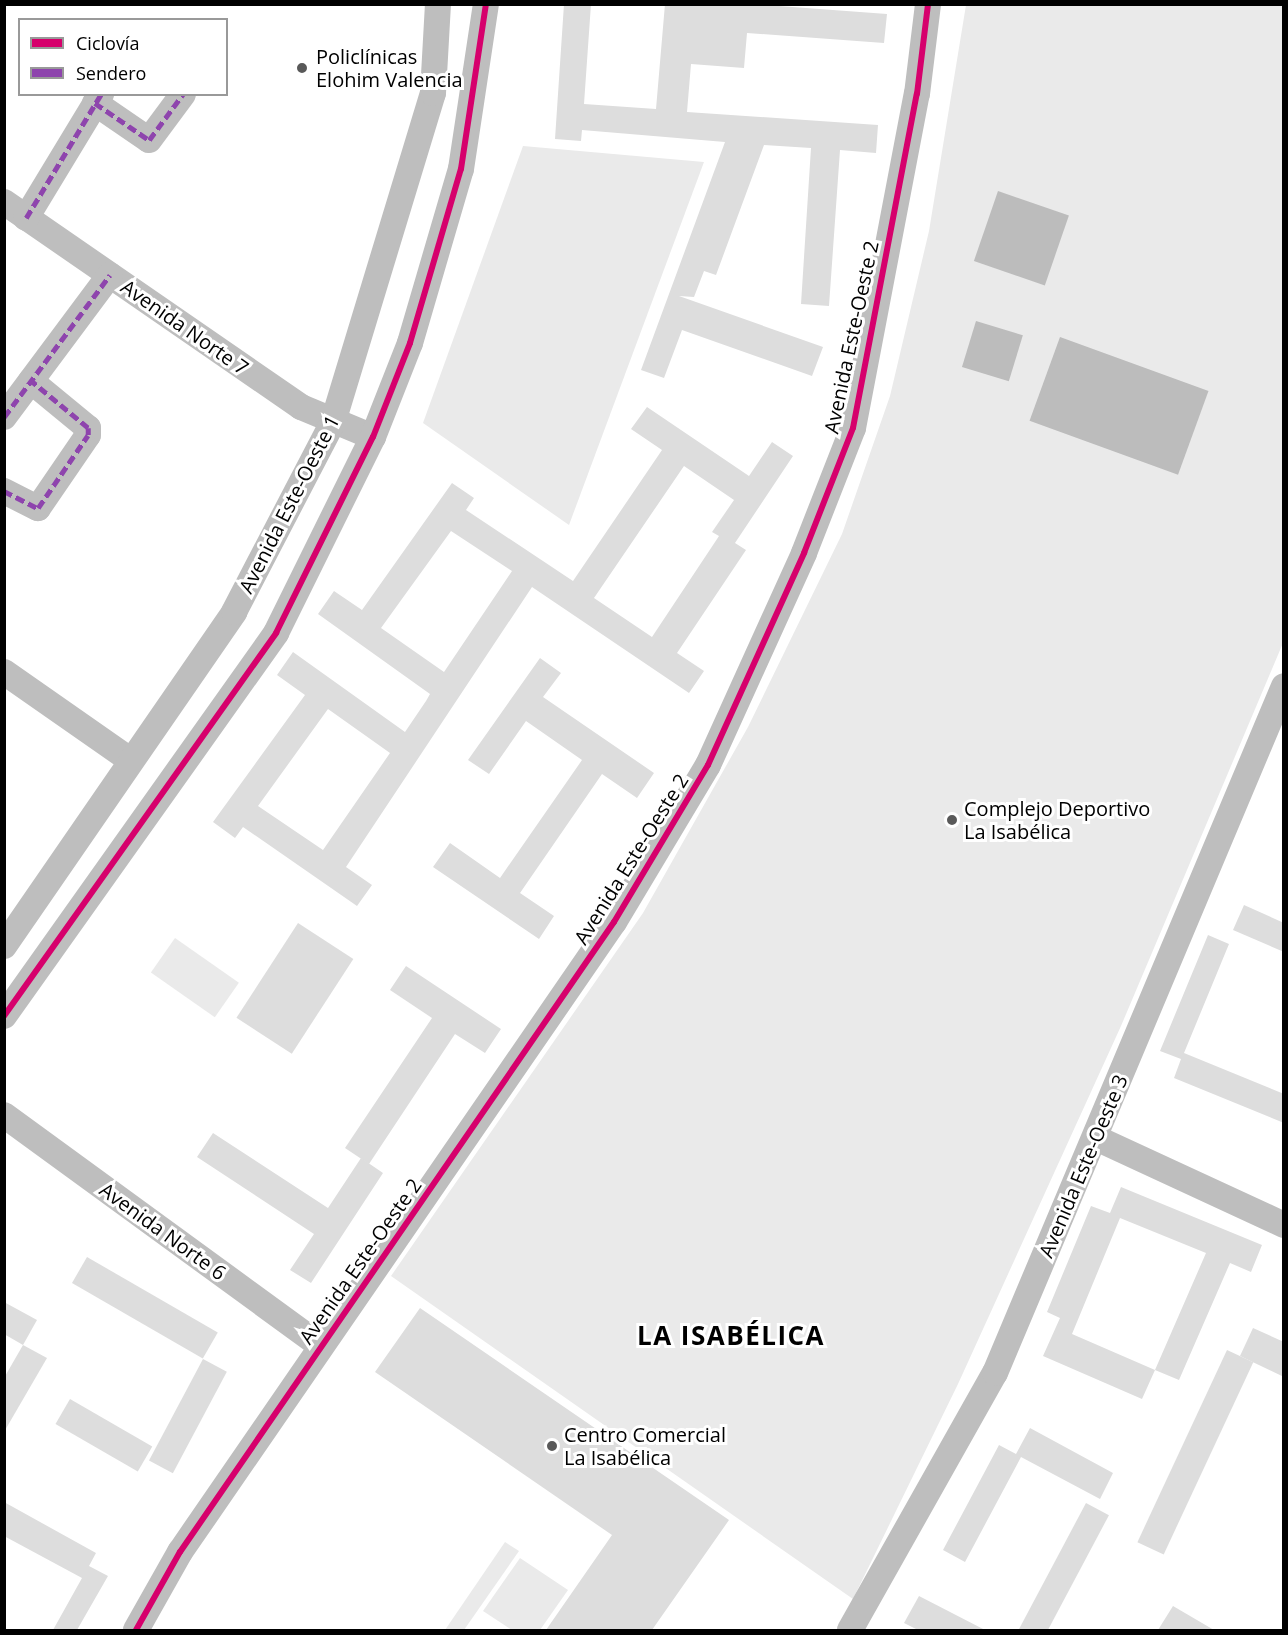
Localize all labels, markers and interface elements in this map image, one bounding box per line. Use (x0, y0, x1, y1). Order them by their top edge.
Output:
legend (18, 18, 228, 96)
text: Ciclovía (76, 31, 139, 55)
place label: Policlínicas Elohim Valencia (316, 45, 463, 92)
marker: Policlínicas Elohim Valencia (293, 59, 311, 77)
text: Sendero (76, 61, 146, 85)
street label: Avenida Este-Oeste 2 (819, 238, 883, 436)
street label: Avenida Norte 7 (117, 274, 253, 380)
street label: Avenida Este-Oeste 1 (234, 411, 344, 597)
street label: Avenida Este-Oeste 2 (569, 769, 693, 949)
place label: Complejo Deportivo La Isabélica (964, 796, 1150, 843)
marker: Complejo Deportivo La Isabélica (945, 813, 959, 827)
street label: Avenida Este-Oeste 3 (1034, 1071, 1132, 1261)
street label: Avenida Este-Oeste 2 (294, 1174, 426, 1348)
street label: Avenida Norte 6 (95, 1177, 231, 1285)
district label: LA ISABÉLICA (637, 1320, 825, 1352)
place label: Centro Comercial La Isabélica (564, 1422, 726, 1469)
marker: Centro Comercial La Isabélica (545, 1439, 559, 1453)

